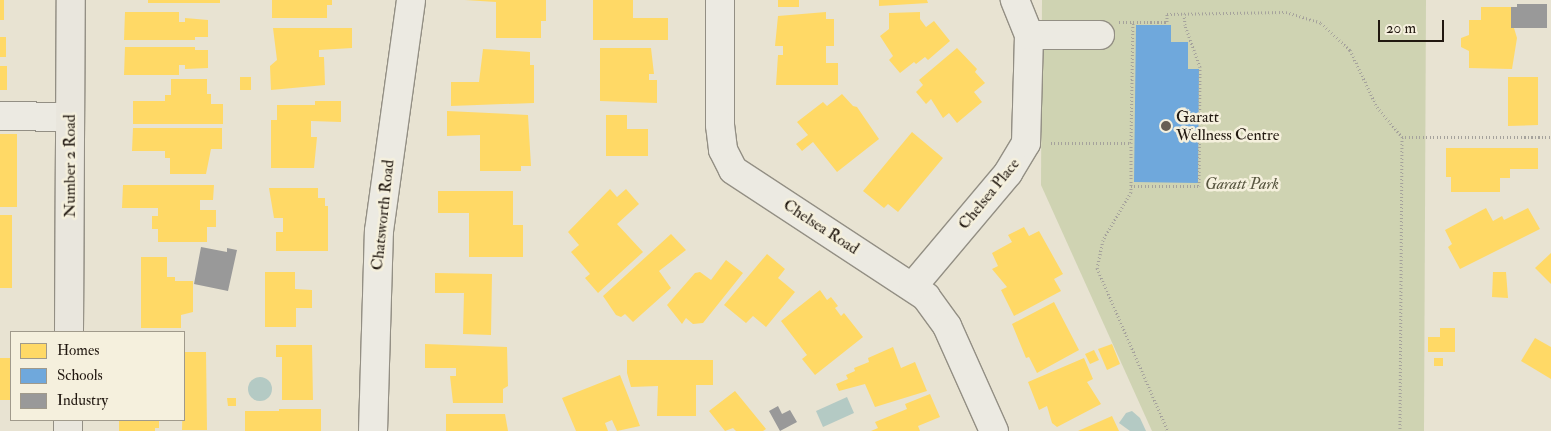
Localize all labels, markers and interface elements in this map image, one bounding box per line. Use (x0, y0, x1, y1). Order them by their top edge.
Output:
scale bar (1381, 10, 1447, 42)
text: 20 m (1386, 19, 1416, 38)
place label: Garatt Wellness Centre (1176, 107, 1279, 145)
street label: Number 2 Road (60, 114, 80, 218)
marker: Garatt Wellness Centre (1160, 120, 1172, 132)
street label: Chelsea Place (954, 154, 1024, 234)
street label: Chatsworth Road (368, 159, 398, 271)
park label: Garatt Park (1205, 174, 1279, 194)
street label: Chelsea Road (780, 195, 862, 259)
legend (10, 331, 185, 421)
text: Homes (57, 341, 99, 360)
text: Schools (57, 366, 103, 385)
text: Industry (57, 391, 108, 410)

